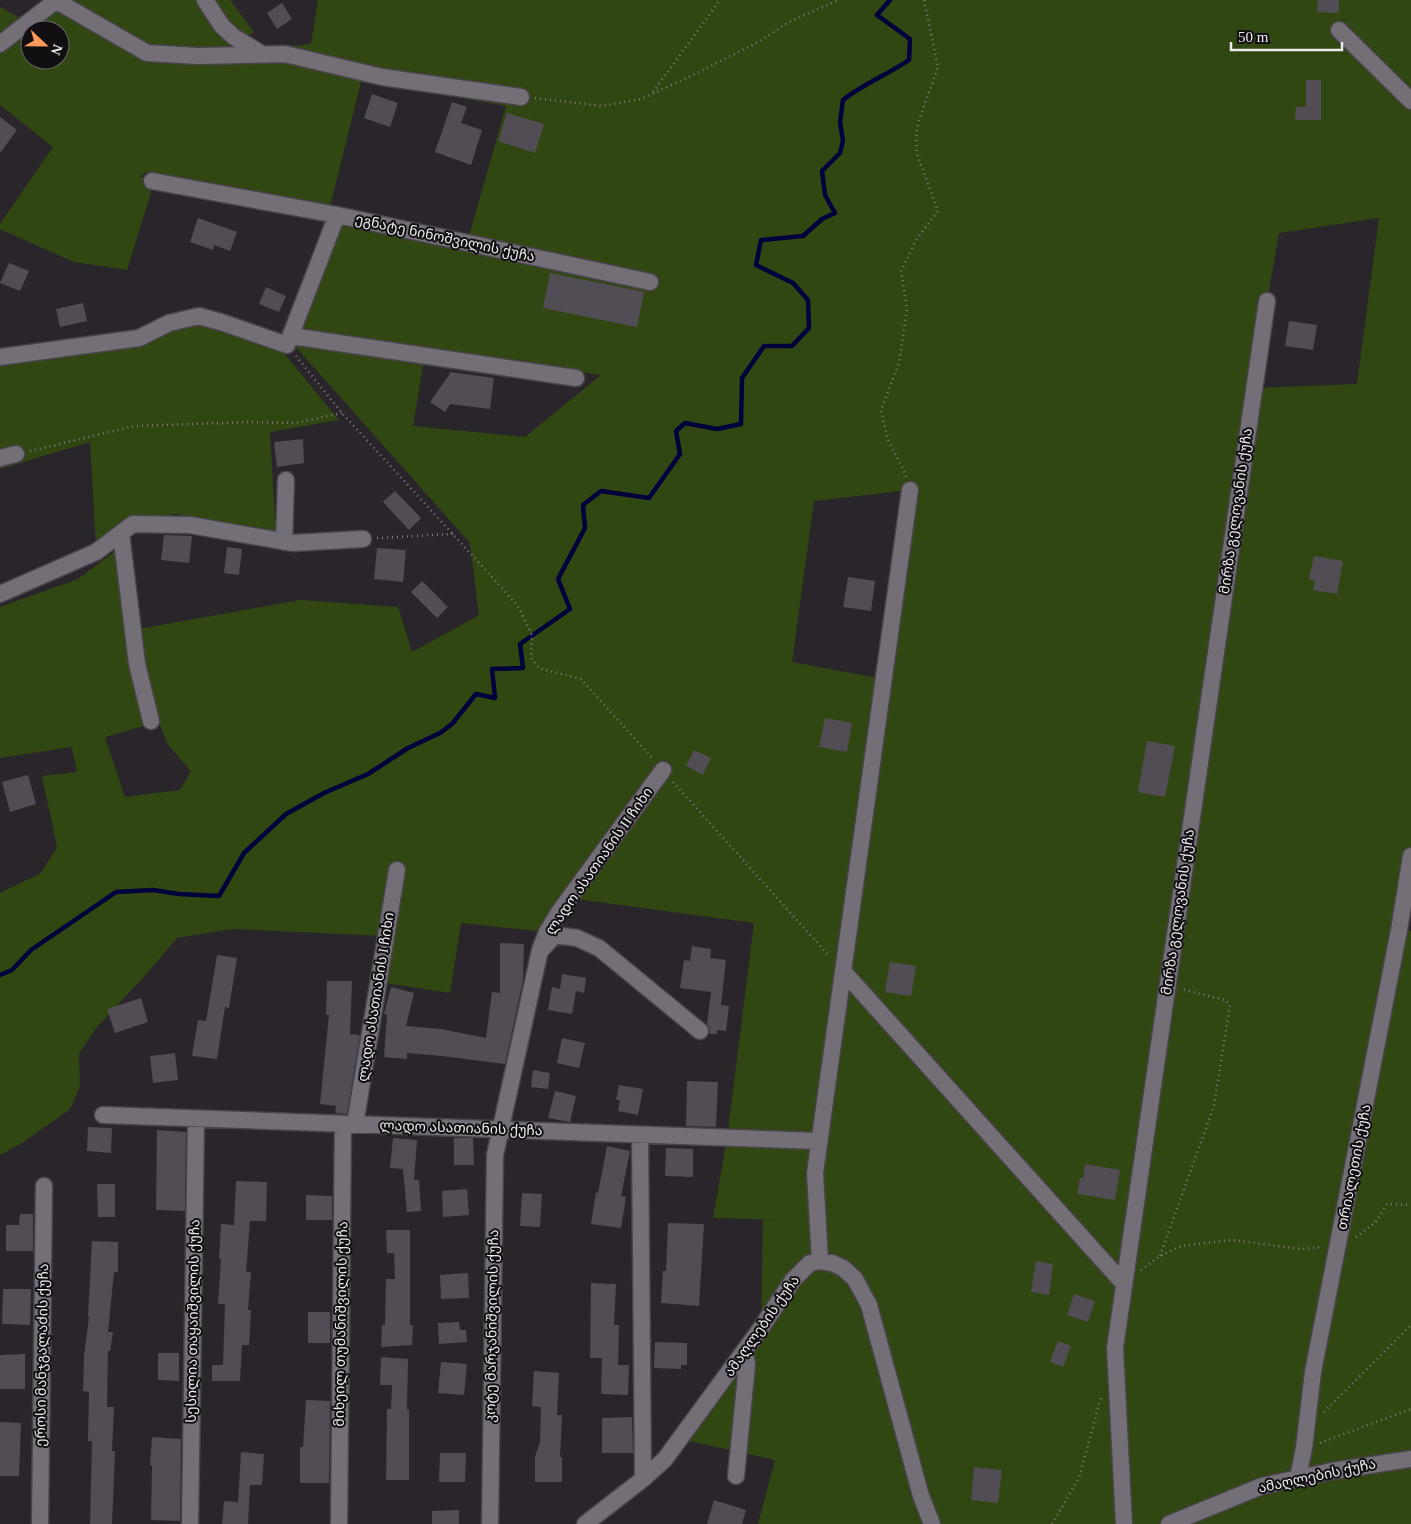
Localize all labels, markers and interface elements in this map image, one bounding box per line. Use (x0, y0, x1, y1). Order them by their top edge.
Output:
north arrow (20, 20, 70, 70)
scale bar (1231, 20, 1342, 52)
text: 50 m (1238, 29, 1269, 45)
text: N (48, 42, 65, 57)
street label: ეგნატე ნინოშვილის ქუჩა (354, 212, 536, 265)
street label: მირზა გელოვანის ქუჩა (1217, 427, 1256, 595)
street label: ლადო ასათიანის II ჩიხი (542, 785, 656, 938)
street label: მირზა გელოვანის ქუჩა (1159, 828, 1198, 996)
street label: ლადო ასათიანის I ჩიხი (355, 911, 398, 1083)
street label: თრიალეთის ქუჩა (1334, 1103, 1375, 1231)
street label: ლადო ასათიანის ქუჩა (379, 1118, 543, 1139)
street label: სესილია თაყაიშვილის ქუჩა (184, 1219, 203, 1423)
street label: მიხეილ თუმანიშვილის ქუჩა (332, 1221, 351, 1427)
street label: კოტე მარჯანიშვილის ქუჩა (483, 1229, 502, 1423)
street label: ეროსი მანჯგალაძის ქუჩა (33, 1263, 52, 1447)
street label: ამაღლების ქუჩა (722, 1273, 803, 1380)
street label: ამაღლების ქუჩა (1257, 1456, 1377, 1497)

